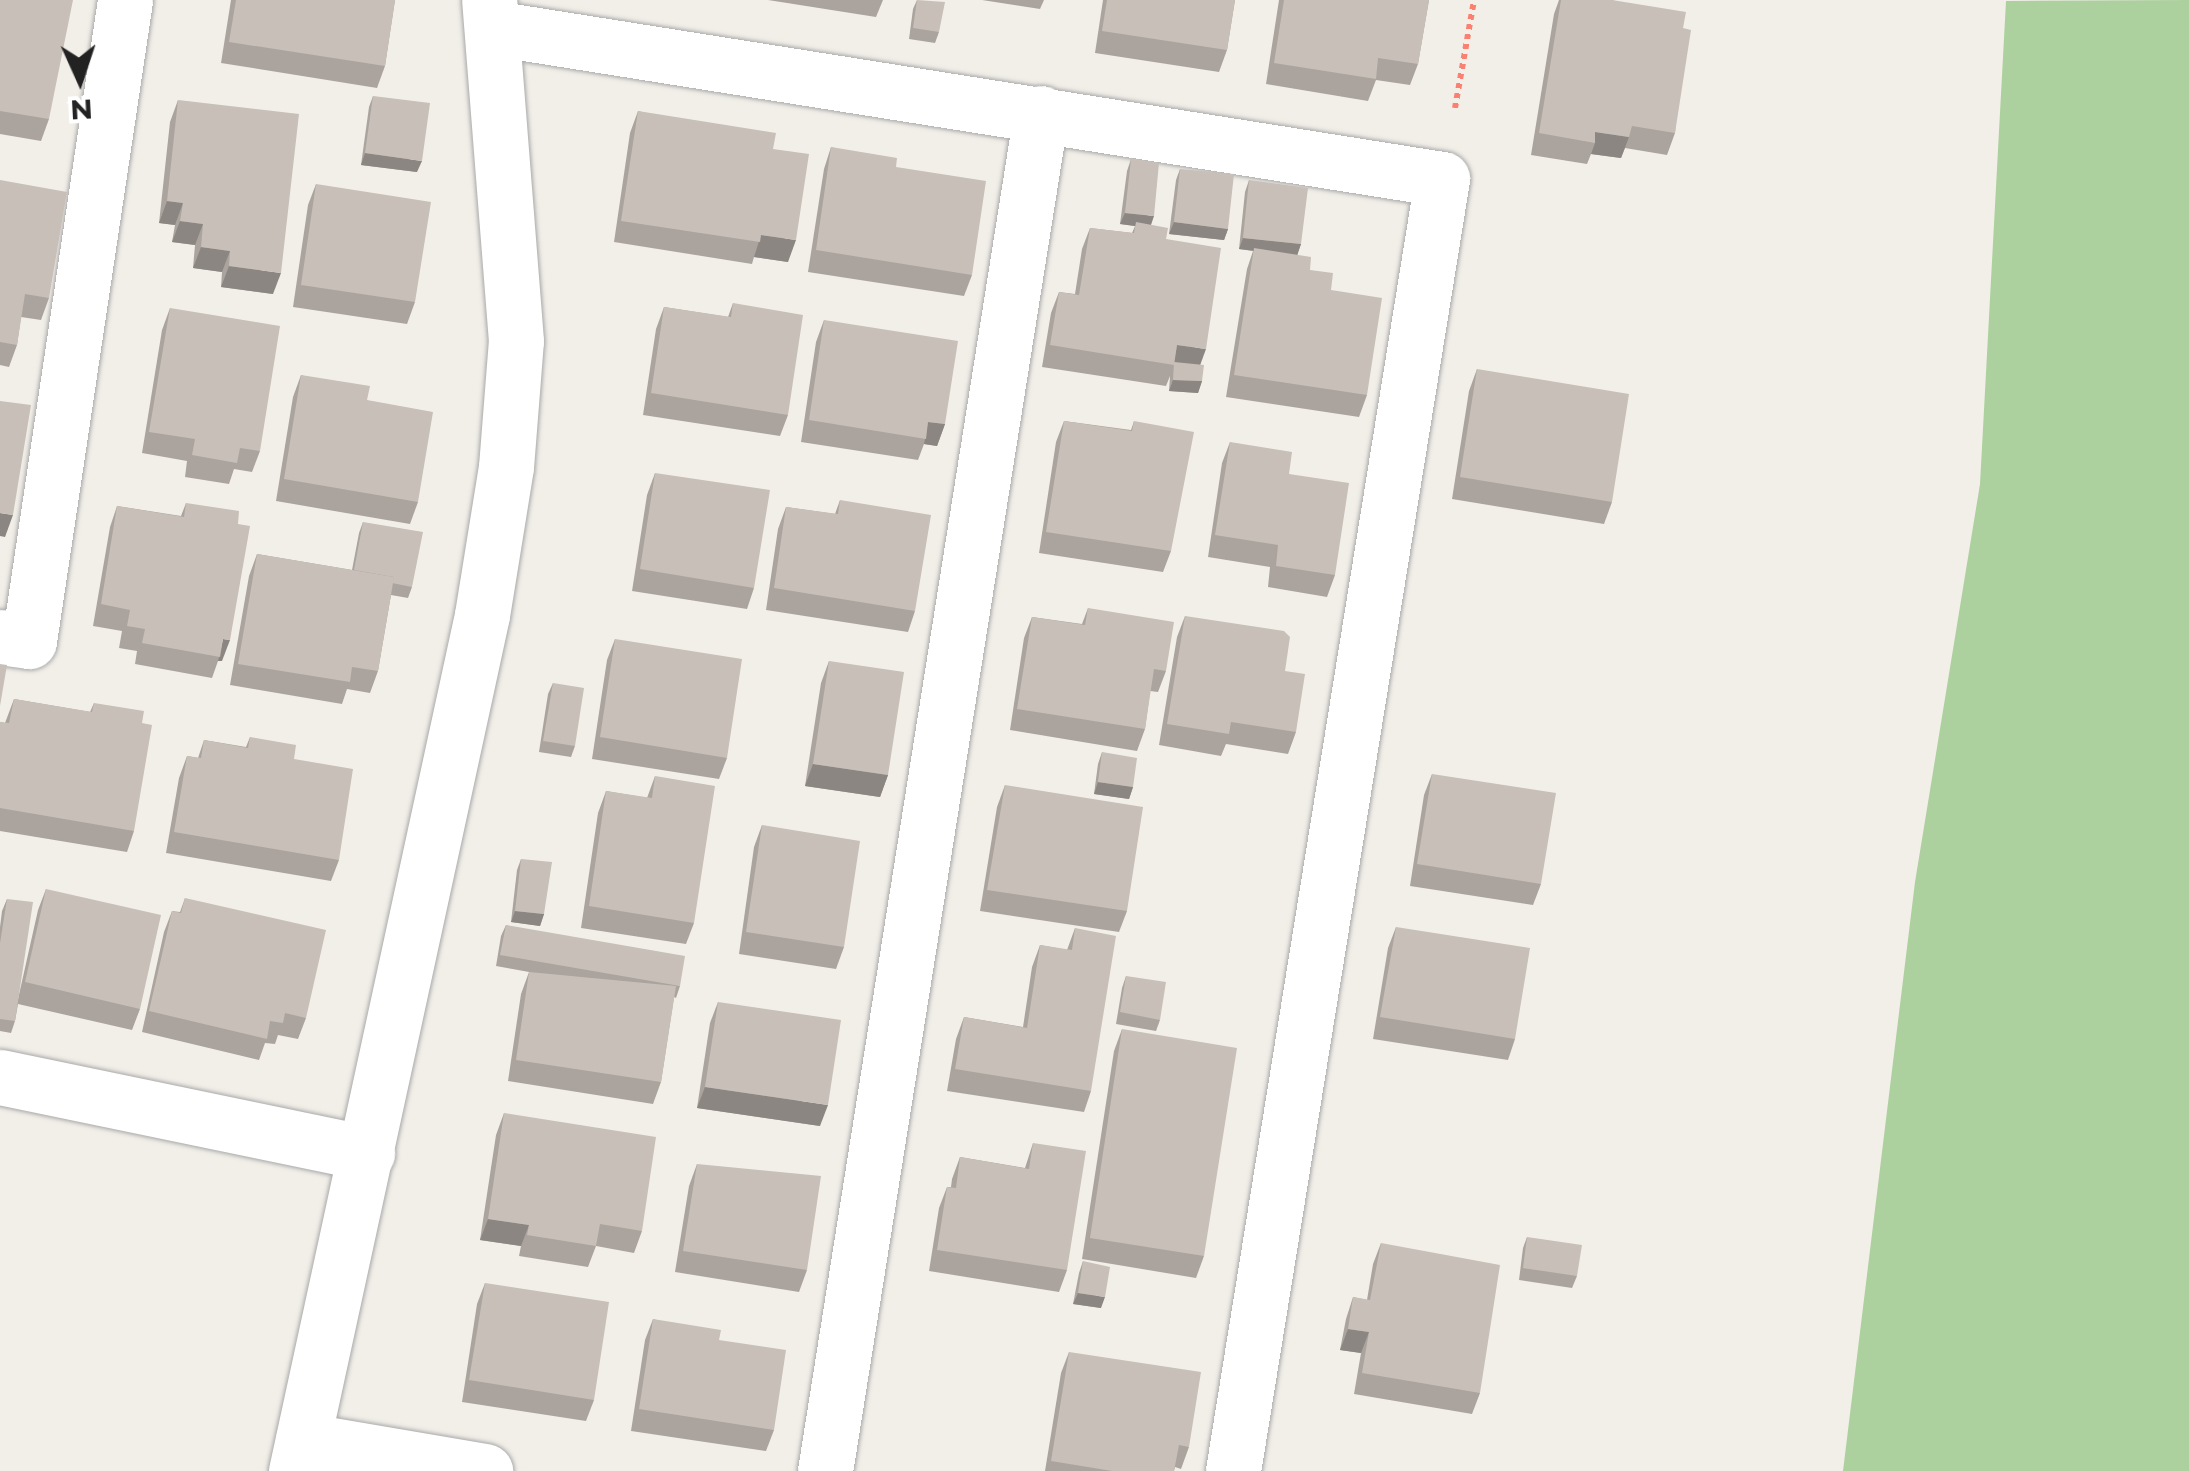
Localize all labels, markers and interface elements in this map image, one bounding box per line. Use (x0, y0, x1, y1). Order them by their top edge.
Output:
north arrow (30, 30, 130, 130)
text: N (69, 92, 94, 128)

